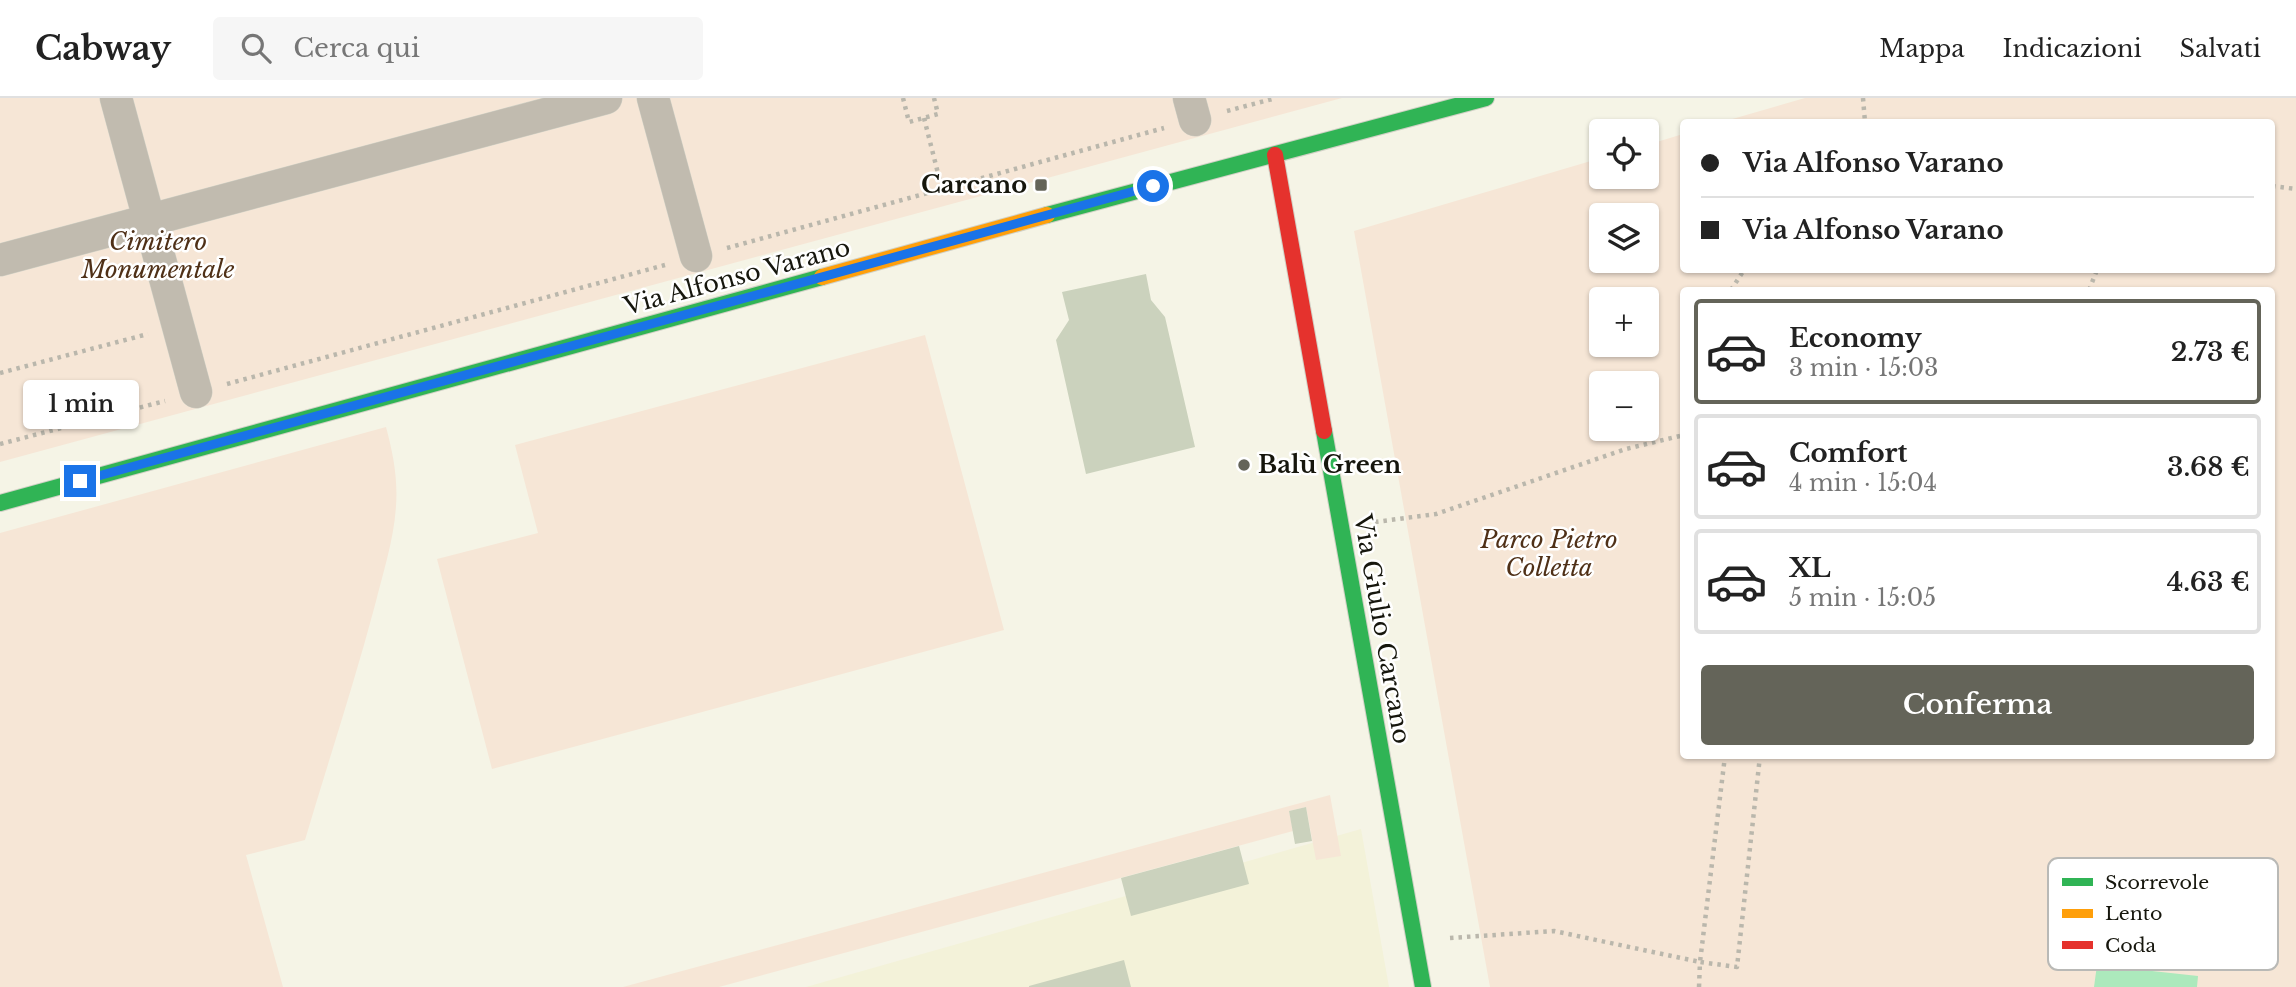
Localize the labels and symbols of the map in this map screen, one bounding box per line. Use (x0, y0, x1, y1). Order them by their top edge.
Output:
place label: Carcano (921, 170, 1027, 199)
route start (1137, 170, 1169, 202)
marker: Carcano (1033, 177, 1049, 193)
park label: Cimitero Monumentale (80, 227, 235, 284)
street label: Via Alfonso Varano (620, 232, 853, 321)
callout: 1 min (22, 380, 138, 428)
place label: Balù Green (1258, 450, 1402, 479)
marker: Balù Green (1236, 457, 1252, 473)
route end (64, 465, 96, 497)
street label: Via Giulio Carcano (1348, 511, 1417, 746)
park label: Parco Pietro Colletta (1480, 525, 1617, 582)
legend (2048, 858, 2278, 970)
text: Scorrevole (2105, 871, 2209, 894)
text: Lento (2105, 902, 2162, 925)
text: Coda (2105, 934, 2156, 957)

